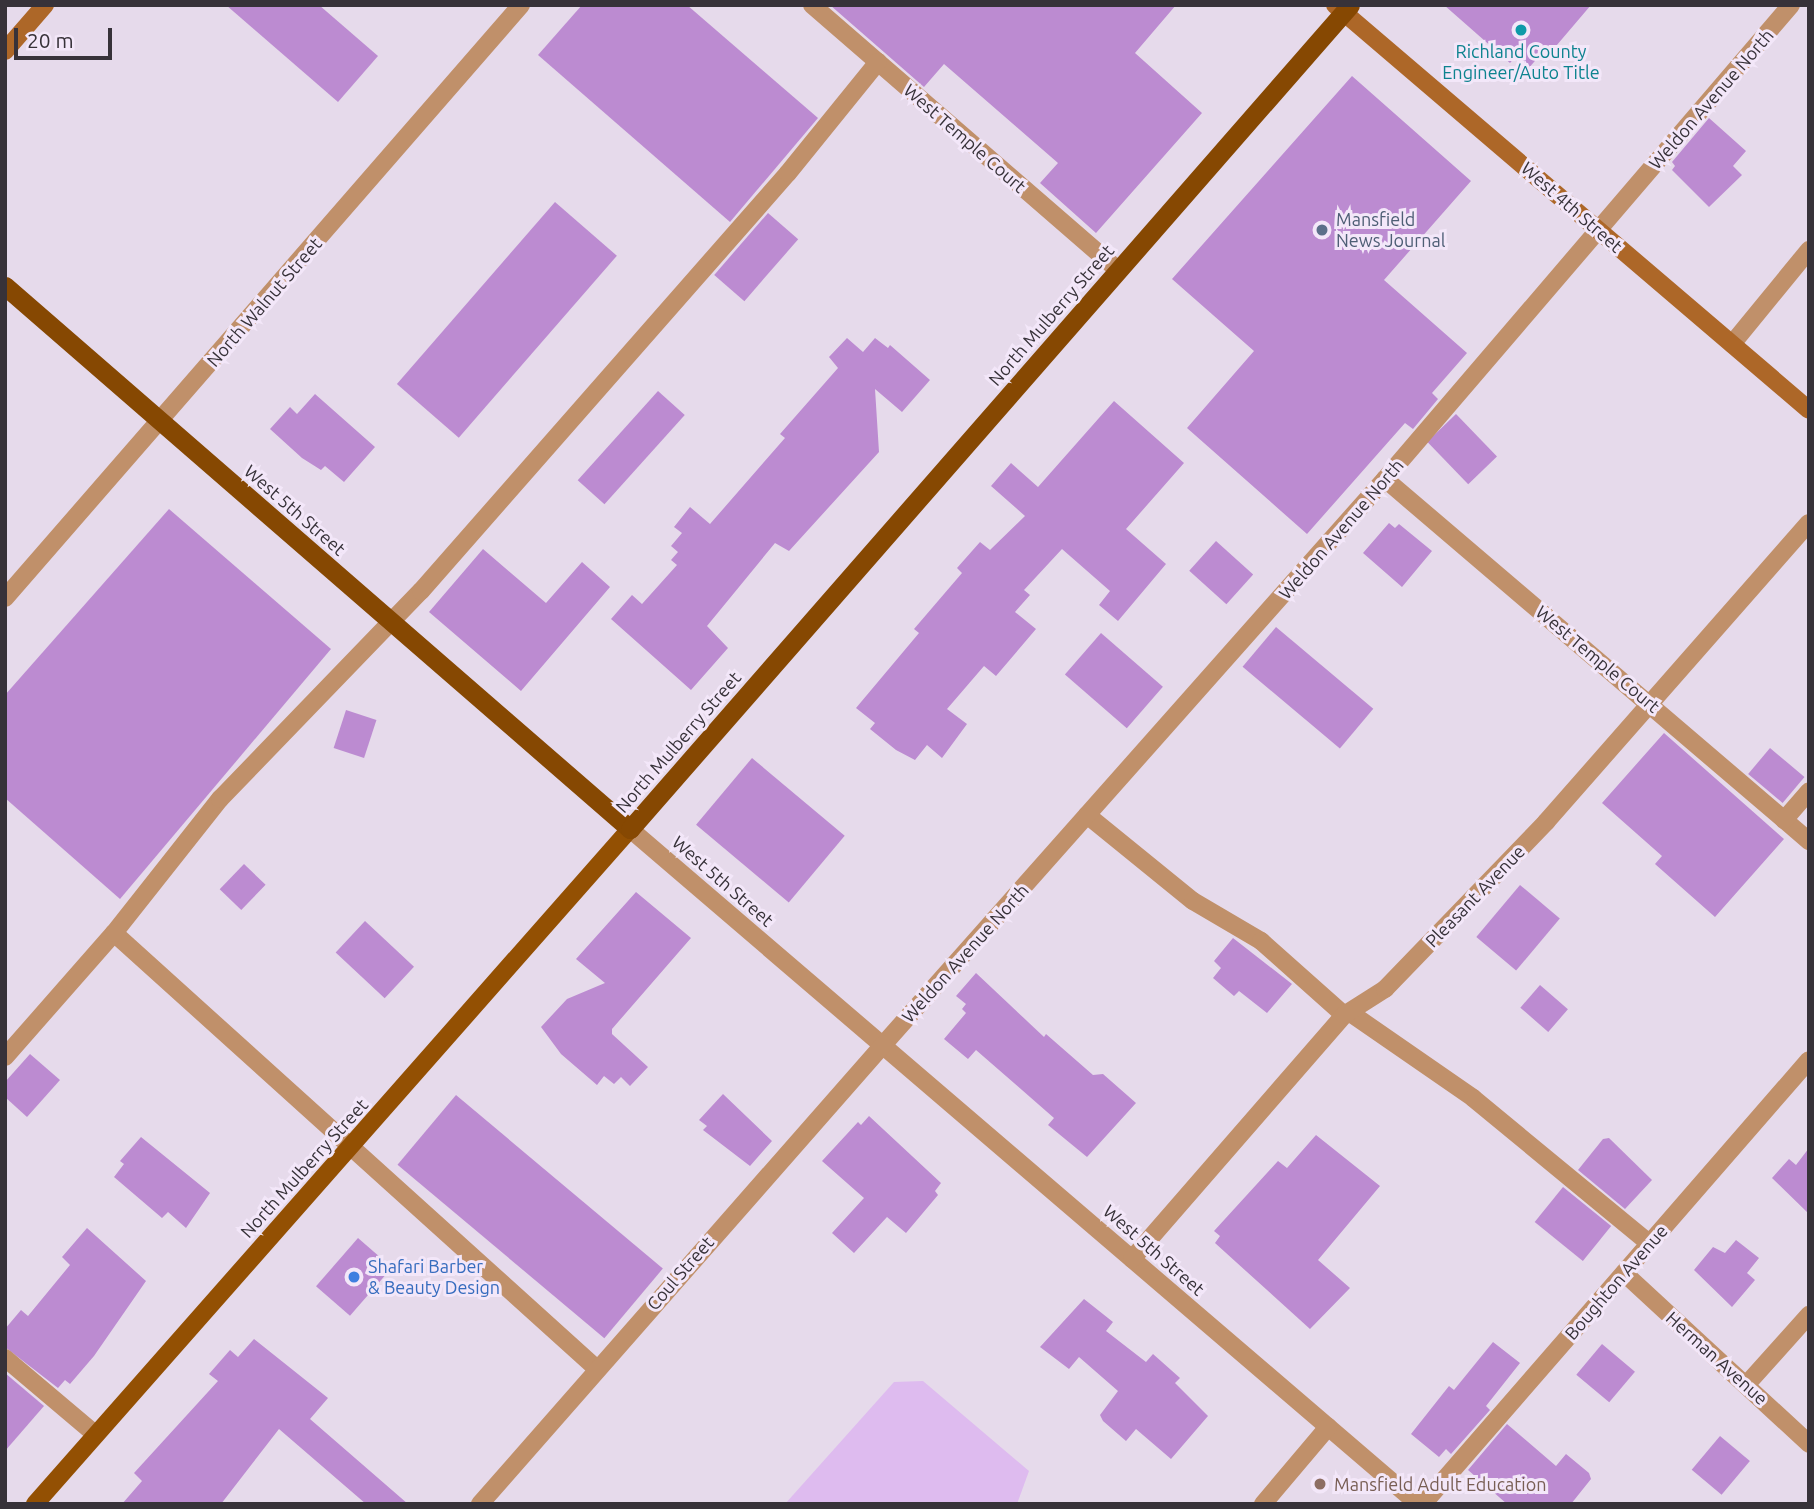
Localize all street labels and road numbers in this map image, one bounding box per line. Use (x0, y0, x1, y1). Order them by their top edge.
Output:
street label: Weldon Avenue North (1644, 24, 1778, 174)
street label: West Temple Court (899, 79, 1031, 197)
street label: West 4th Street (1517, 157, 1627, 257)
street label: North Walnut Street (202, 233, 326, 371)
street label: North Mulberry Street (984, 240, 1118, 390)
street label: Weldon Avenue North (1274, 454, 1408, 604)
street label: West 5th Street (240, 460, 350, 560)
street label: West Temple Court (1532, 601, 1664, 717)
street label: North Mulberry Street (611, 667, 745, 817)
street label: West 5th Street (668, 831, 778, 931)
street label: Pleasant Avenue (1421, 840, 1529, 952)
street label: Weldon Avenue North (897, 879, 1033, 1027)
street label: North Mulberry Street (236, 1094, 372, 1242)
street label: West 5th Street (1099, 1200, 1209, 1300)
street label: Boughton Avenue (1560, 1220, 1672, 1344)
street label: Coul Street (642, 1232, 718, 1314)
street label: Herman Avenue (1662, 1307, 1772, 1409)

